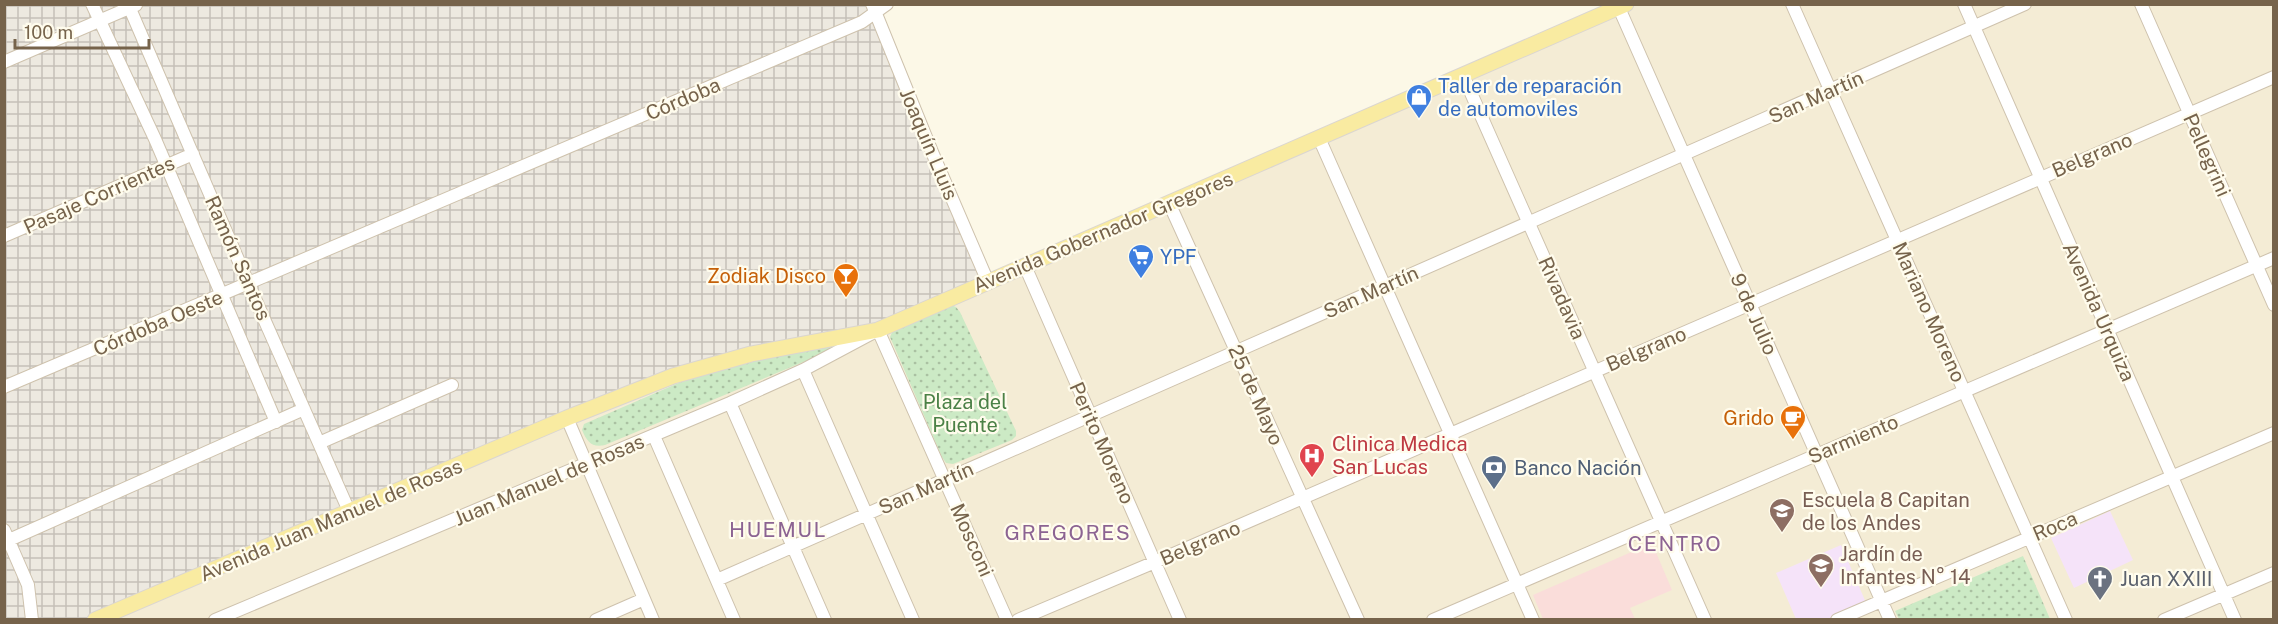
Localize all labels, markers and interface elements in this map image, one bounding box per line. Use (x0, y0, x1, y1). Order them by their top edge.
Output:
scale bar (15, 12, 148, 50)
text: 100 m (24, 22, 73, 43)
street label: San Martín (1765, 65, 1867, 129)
street label: Córdoba (642, 73, 724, 125)
place label: Taller de reparación de automoviles (1438, 74, 1622, 121)
shop icon: Taller de reparación de automoviles (1404, 82, 1434, 120)
street label: Joaquín Lluis (895, 84, 963, 204)
street label: Pellegrini (2178, 110, 2236, 200)
street label: Belgrano (2048, 127, 2136, 183)
street label: Pasaje Corrientes (20, 151, 178, 239)
street label: Avenida Gobernador Gregores (969, 166, 1237, 298)
street label: Ramón Santos (200, 192, 276, 324)
street label: Mariano Moreno (1887, 238, 1971, 386)
street label: Avenida Urquiza (2058, 239, 2140, 385)
supermarket icon: YPF (1126, 242, 1156, 280)
place label: YPF (1160, 245, 1197, 269)
street label: Rivadavia (1533, 253, 1591, 343)
street label: San Martín (1320, 260, 1422, 324)
bar icon: Zodiak Disco (831, 261, 861, 299)
place label: Zodiak Disco (707, 264, 826, 288)
street label: 9 de Julio (1725, 269, 1783, 359)
street label: Córdoba Oeste (90, 285, 226, 361)
street label: Belgrano (1602, 321, 1690, 377)
street label: 25 de Mayo (1223, 341, 1289, 449)
street label: Perito Moreno (1064, 378, 1140, 508)
park label: Plaza del Puente (923, 390, 1007, 437)
cafe icon: Grido (1778, 403, 1808, 441)
place label: Grido (1723, 406, 1774, 430)
street label: Sarmiento (1804, 409, 1902, 469)
street label: Juan Manuel de Rosas (450, 429, 648, 531)
place label: Clinica Medica San Lucas (1332, 432, 1468, 479)
hospital icon: Clinica Medica San Lucas (1297, 441, 1327, 479)
bank icon: Banco Nación (1479, 453, 1509, 491)
street label: Avenida Juan Manuel de Rosas (196, 454, 466, 586)
street label: San Martín (875, 456, 977, 520)
place label: Banco Nación (1514, 456, 1641, 480)
place label: Escuela 8 Capitan de los Andes (1802, 488, 1970, 535)
school or university icon: Escuela 8 Capitan de los Andes (1767, 496, 1797, 534)
street label: Mosconi (945, 500, 999, 580)
street label: Roca (2029, 506, 2081, 546)
street label: Belgrano (1156, 515, 1244, 571)
district label: HUEMUL (729, 517, 827, 542)
district label: GREGORES (1005, 520, 1131, 545)
district label: CENTRO (1628, 531, 1722, 556)
place label: Jardín de Infantes N° 14 (1840, 542, 1971, 589)
school or university icon: Jardín de Infantes N° 14 (1806, 551, 1836, 589)
church icon: Juan XXIII (2085, 564, 2115, 602)
place label: Juan XXIII (2120, 567, 2212, 591)

